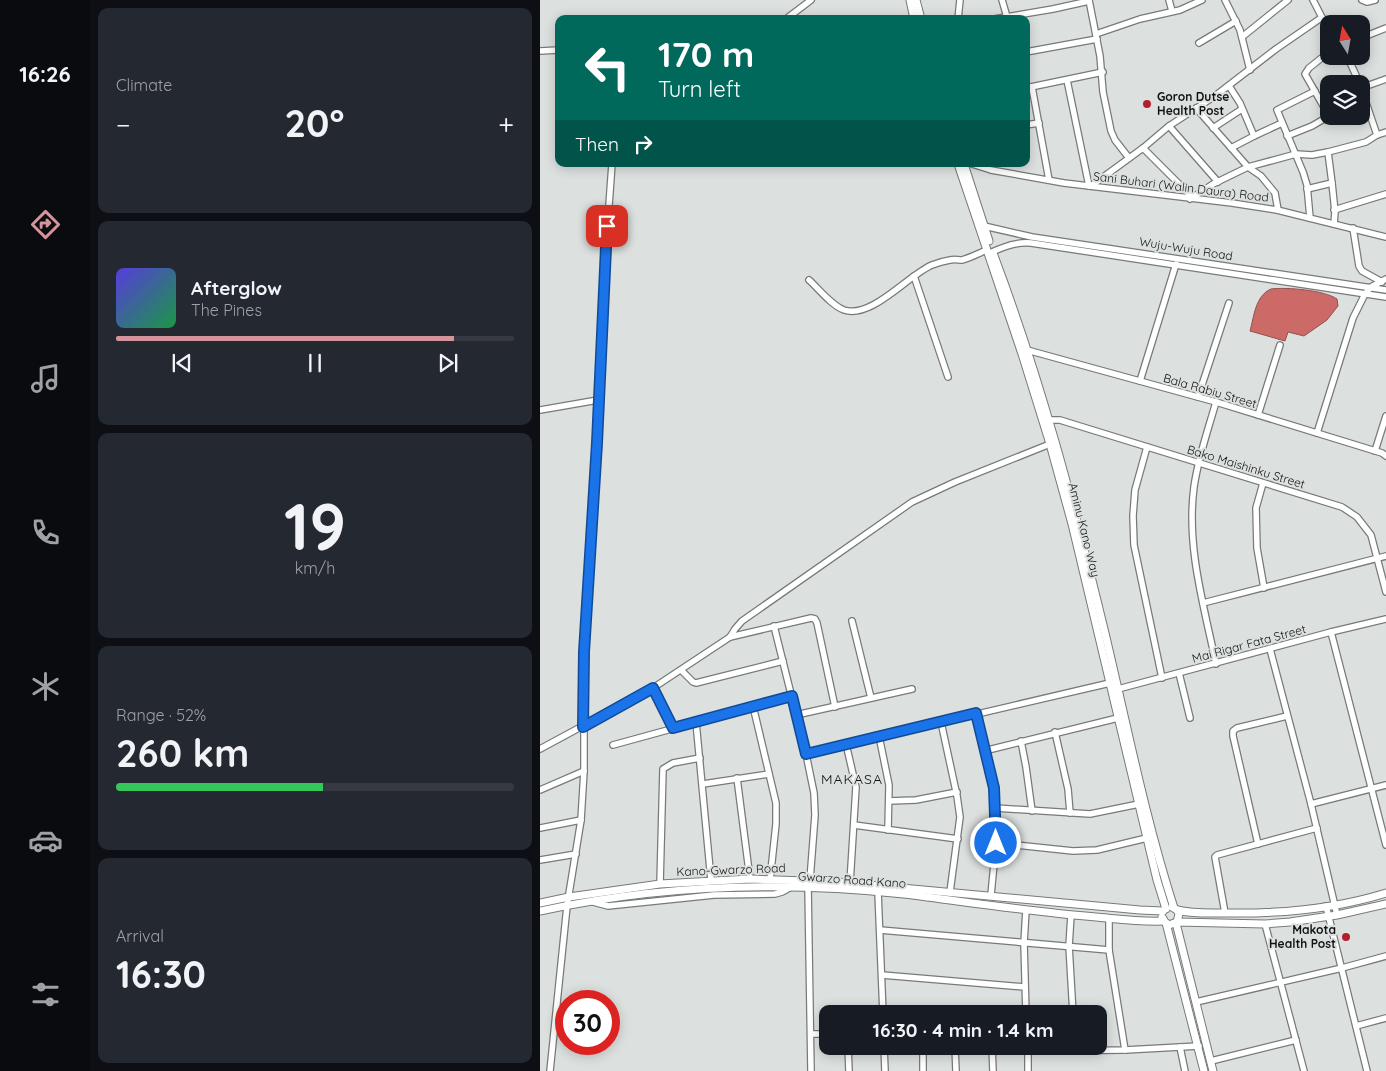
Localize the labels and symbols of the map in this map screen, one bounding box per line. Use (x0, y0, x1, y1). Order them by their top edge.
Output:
north arrow (1320, 15, 1370, 65)
place label: Goron Dutse Health Post (1157, 89, 1229, 118)
marker: Goron Dutse Health Post (1141, 98, 1153, 110)
street label: Sani Buhari (Walin Daura) Road (1092, 168, 1270, 205)
pin (586, 205, 628, 247)
street label: Wuju-Wuju Road (1138, 234, 1234, 263)
street label: Bala Rabiu Street (1162, 370, 1259, 411)
street label: Bako Maishinku Street (1185, 441, 1307, 492)
street label: Aminu Kano Way (1066, 481, 1103, 579)
street label: Mai Rigar Fata Street (1190, 621, 1308, 666)
district label: MAKASA (821, 770, 883, 788)
position arrow (969, 816, 1021, 868)
street label: Kano-Gwarzo Road (676, 860, 786, 879)
street label: Gwarzo Road Kano (798, 868, 906, 891)
place label: Makota Health Post (1269, 922, 1336, 951)
marker: Makota Health Post (1340, 931, 1352, 943)
speed limit sign: 30 (555, 990, 620, 1055)

